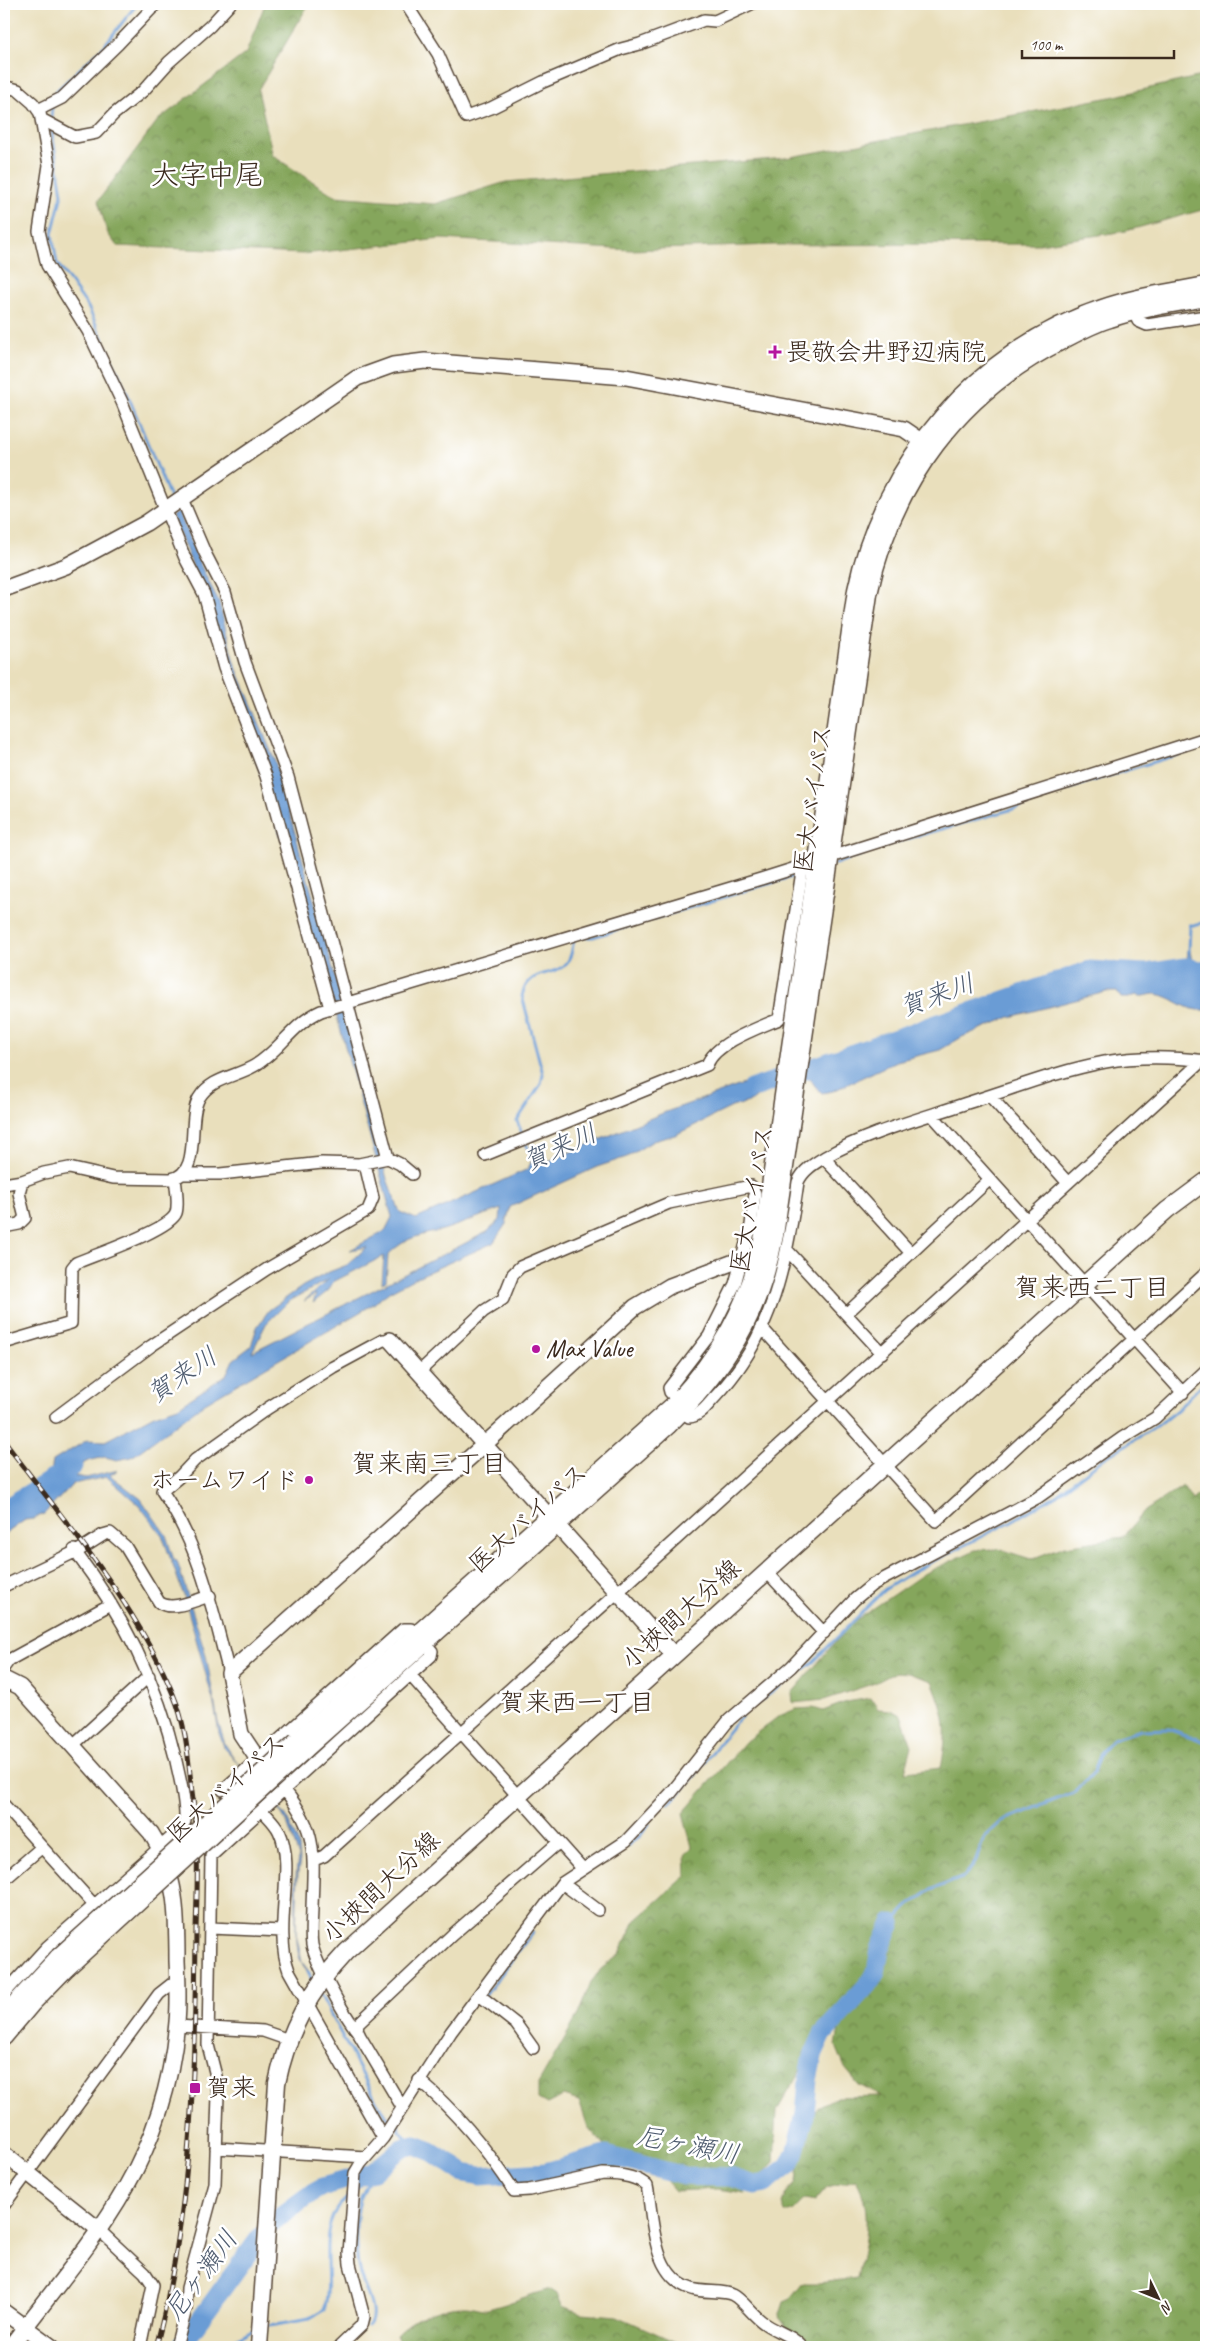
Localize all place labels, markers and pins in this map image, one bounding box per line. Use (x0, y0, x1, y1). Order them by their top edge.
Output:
place label: 畏敬会井野辺病院 (786, 336, 986, 368)
marker: 畏敬会井野辺病院 (768, 345, 782, 359)
place label: Max Value (546, 1333, 634, 1365)
marker: Max Value (530, 1343, 542, 1355)
place label: ホームワイド (150, 1464, 299, 1496)
marker: ホームワイド (303, 1474, 315, 1486)
place label: 賀来 (206, 2072, 256, 2104)
marker: 賀来 (188, 2081, 202, 2095)

